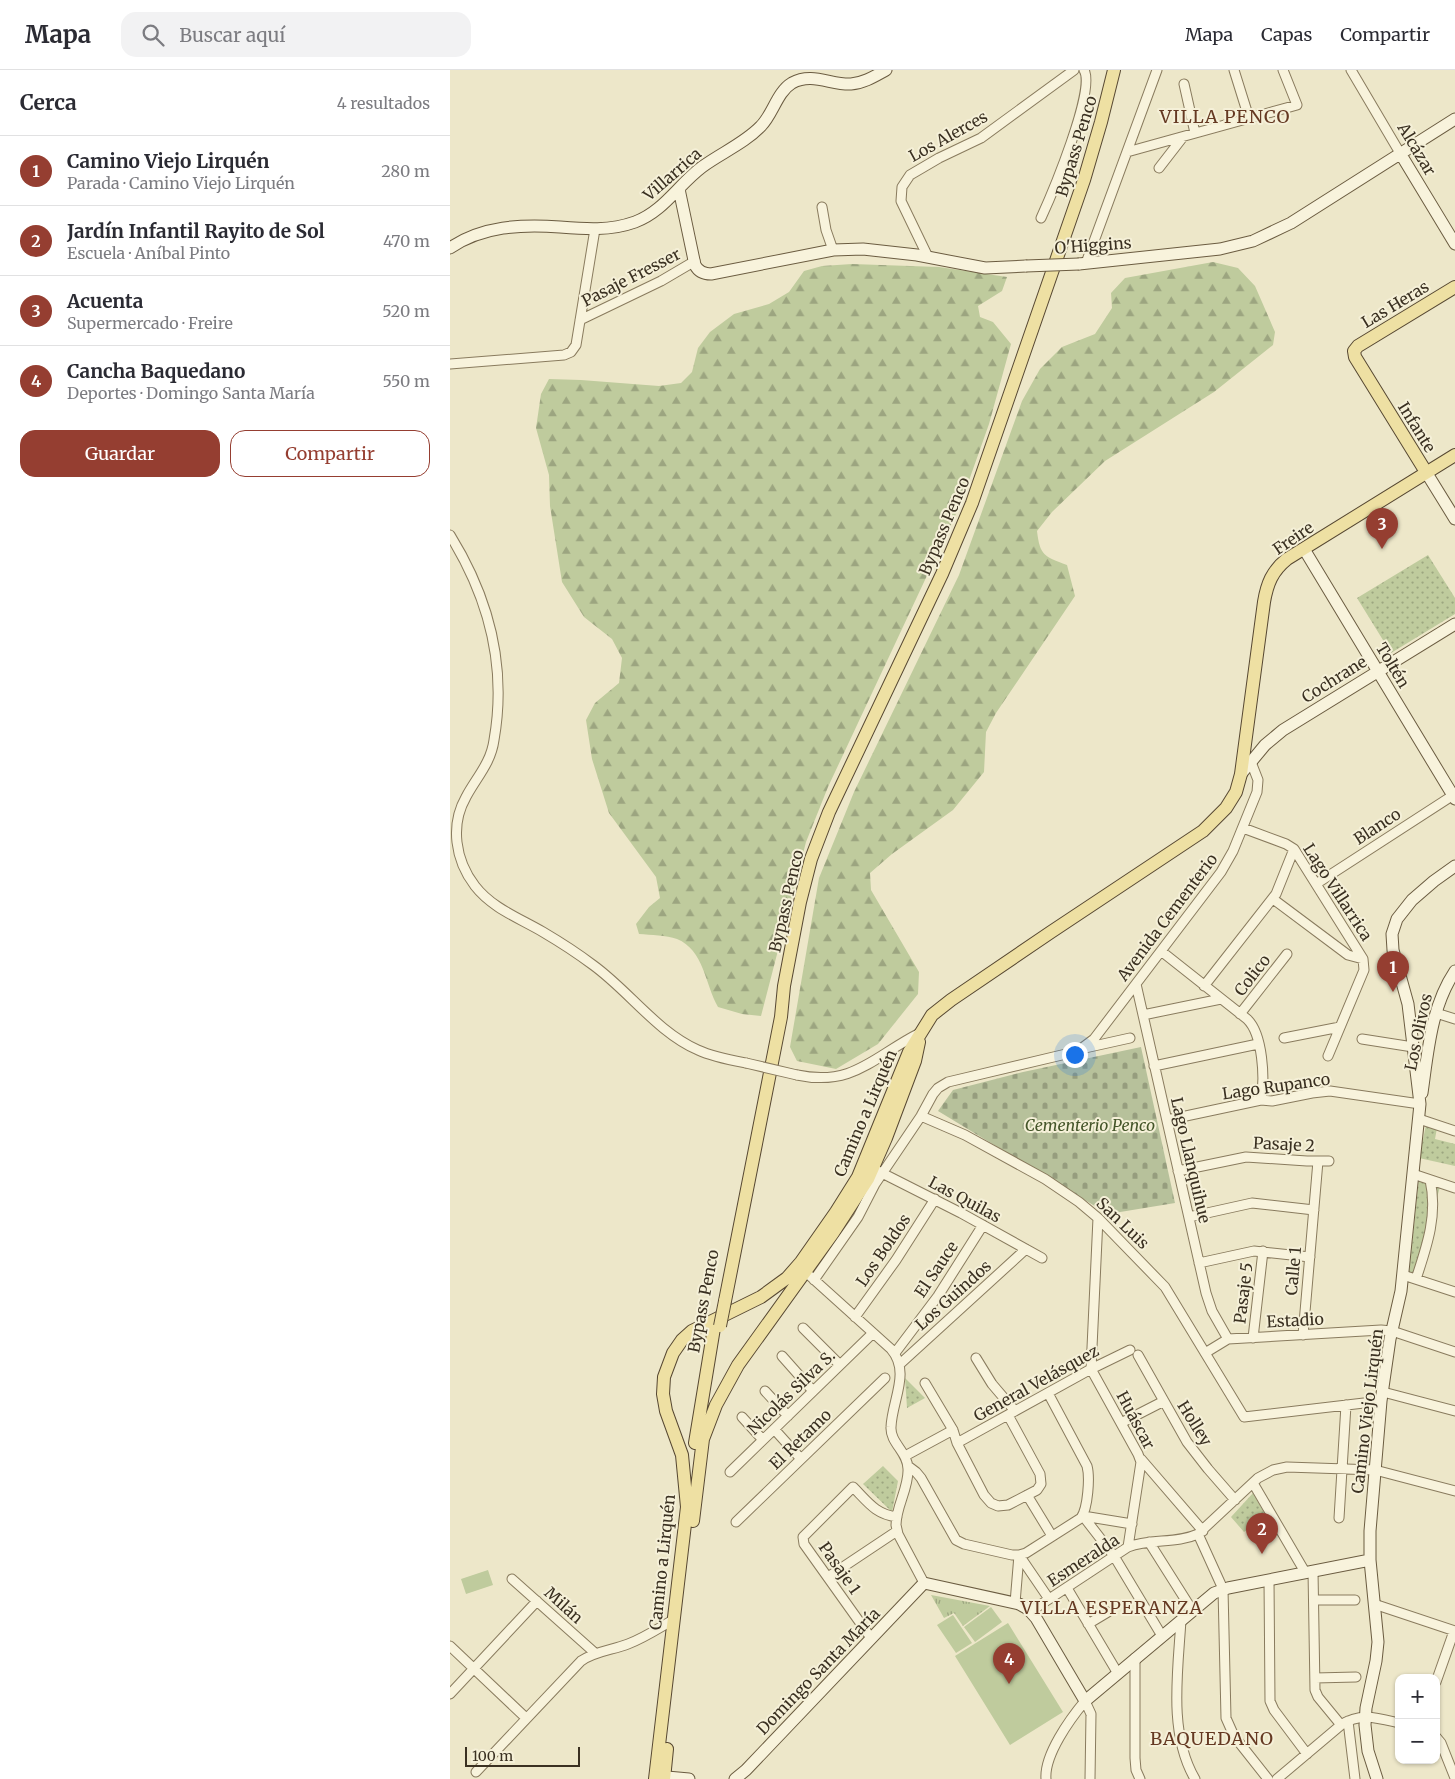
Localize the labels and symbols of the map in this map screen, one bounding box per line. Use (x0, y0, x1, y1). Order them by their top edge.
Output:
street label: Bypass Penco (1051, 93, 1101, 199)
district label: VILLA PENCO (1159, 105, 1290, 128)
street label: Los Alerces (905, 106, 991, 166)
street label: Alcázar (1393, 118, 1440, 179)
street label: Villarrica (638, 143, 705, 205)
street label: O'Higgins (1054, 232, 1132, 258)
street label: Pasaje Fresser (578, 244, 684, 310)
street label: Las Heras (1358, 276, 1432, 332)
street label: Infante (1394, 398, 1440, 456)
street label: Bypass Penco (914, 474, 974, 578)
pin: 3 (1366, 508, 1398, 549)
street label: Freire (1269, 517, 1317, 559)
street label: Toltén (1372, 639, 1414, 692)
street label: Cochrane (1298, 651, 1370, 707)
street label: Blanco (1350, 803, 1404, 849)
street label: Lago Villarrica (1299, 840, 1377, 945)
street label: Bypass Penco (765, 848, 807, 954)
street label: Avenida Cementerio (1112, 849, 1221, 986)
street label: Colico (1230, 950, 1274, 1000)
pin: 1 (1377, 951, 1409, 992)
street label: Los Olivos (1400, 991, 1436, 1072)
your location (1062, 1042, 1088, 1068)
street label: Camino a Lirquén (829, 1046, 901, 1180)
street label: Lago Rupanco (1221, 1069, 1331, 1103)
street label: Lago Llanquihue (1167, 1095, 1215, 1225)
park label: Cementerio Penco (1025, 1115, 1155, 1135)
street label: Pasaje 2 (1253, 1132, 1315, 1156)
street label: Las Quilas (925, 1172, 1005, 1226)
street label: San Luis (1093, 1193, 1154, 1253)
street label: Los Boldos (851, 1210, 915, 1290)
street label: El Sauce (910, 1237, 962, 1301)
street label: Calle 1 (1281, 1246, 1305, 1296)
street label: Bypass Penco (683, 1248, 723, 1354)
street label: Los Guindos (911, 1256, 995, 1334)
street label: Pasaje 5 (1229, 1261, 1257, 1325)
street label: Estadio (1266, 1309, 1324, 1331)
street label: Camino Viejo Lirquén (1347, 1327, 1387, 1495)
street label: General Velásquez (970, 1340, 1102, 1426)
street label: Nicolás Silva S. (743, 1345, 839, 1439)
street label: Huáscar (1112, 1388, 1160, 1452)
street label: Holley (1173, 1397, 1217, 1450)
street label: El Retamo (765, 1405, 835, 1473)
street label: Camino a Lirquén (645, 1493, 679, 1631)
pin: 2 (1246, 1513, 1278, 1554)
street label: Esmeralda (1043, 1529, 1123, 1591)
street label: Pasaje 1 (815, 1538, 865, 1598)
street label: Milán (541, 1582, 588, 1628)
district label: VILLA ESPERANZA (1020, 1596, 1203, 1619)
street label: Domingo Santa María (752, 1603, 884, 1739)
pin: 4 (993, 1643, 1025, 1684)
district label: BAQUEDANO (1150, 1727, 1274, 1750)
scale bar (465, 1744, 580, 1767)

